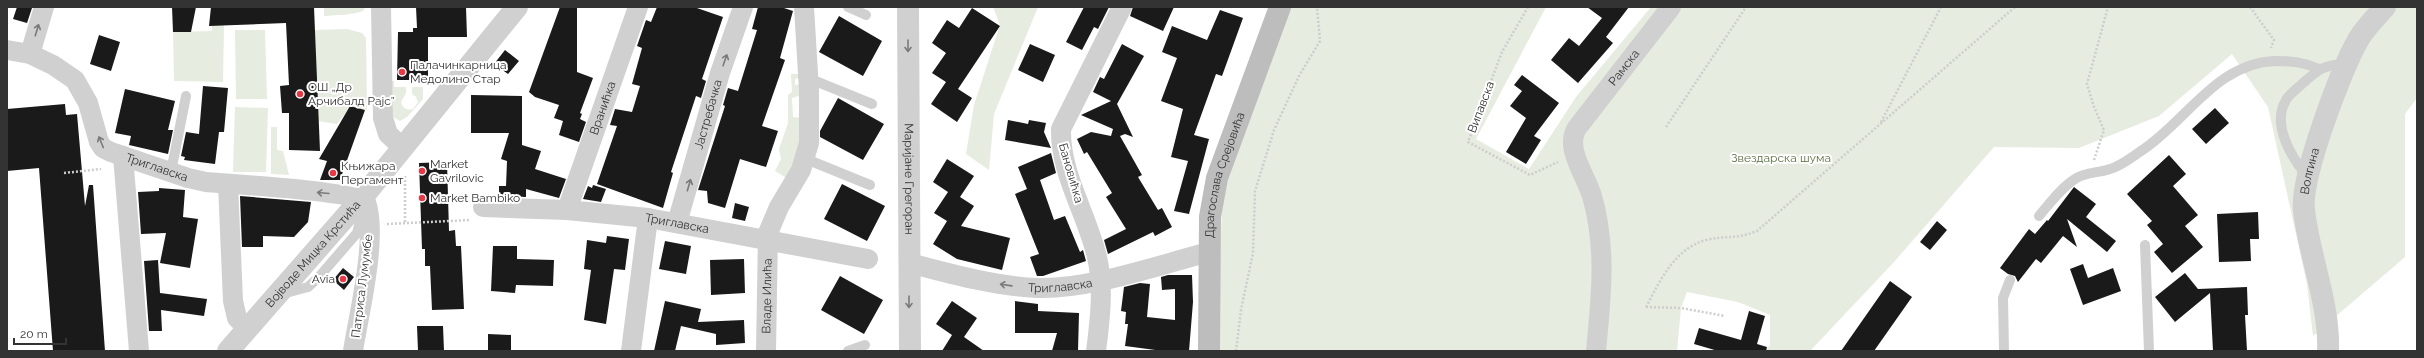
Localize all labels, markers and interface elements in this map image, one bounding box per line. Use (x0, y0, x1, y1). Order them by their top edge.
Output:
one-way arrow (34, 24, 41, 37)
one-way arrow (904, 39, 912, 52)
street label: Рамска (1606, 47, 1642, 88)
one-way arrow (721, 55, 729, 67)
place label: Палачинкарница Медолино Стар (410, 58, 507, 86)
marker: Палачинкарница Медолино Стар (397, 67, 407, 77)
street label: Јастребачка (692, 78, 725, 151)
street label: Вранићка (587, 79, 618, 137)
street label: Випавска (1465, 79, 1497, 135)
place label: ОШ „Др Арчибалд Рајс” (308, 80, 395, 108)
marker: ОШ „Др Арчибалд Рајс” (295, 89, 305, 99)
street label: Драгослава Срејовића (1203, 110, 1248, 238)
street label: Маријане Грегоран (902, 123, 916, 235)
one-way arrow (96, 136, 104, 148)
street label: Бановићка (1056, 141, 1086, 205)
street label: Волгина (2298, 146, 2322, 195)
street label: Триглавска (124, 150, 190, 184)
park label: Звездарска шума (1731, 151, 1831, 165)
place label: Market Gavrilovic (430, 157, 484, 185)
place label: Књижара Пергамент (341, 159, 404, 187)
marker: Market Gavrilovic (417, 166, 427, 176)
marker: Књижара Пергамент (328, 168, 338, 178)
one-way arrow (686, 179, 693, 192)
one-way arrow (317, 189, 330, 196)
place label: Market Bambiko (430, 191, 520, 205)
marker: Market Bambiko (417, 193, 427, 203)
street label: Војводе Мицка Крстића (263, 198, 363, 310)
street label: Триглавска (644, 211, 710, 236)
street label: Патриса Лумумбе (349, 233, 375, 339)
street label: Владе Илића (759, 258, 775, 334)
place label: Avia (312, 272, 335, 286)
marker: Avia (338, 274, 348, 284)
street label: Триглавска (1027, 276, 1094, 295)
one-way arrow (999, 281, 1012, 289)
one-way arrow (905, 295, 913, 308)
scale bar (14, 320, 66, 346)
text: 20 m (20, 327, 48, 341)

